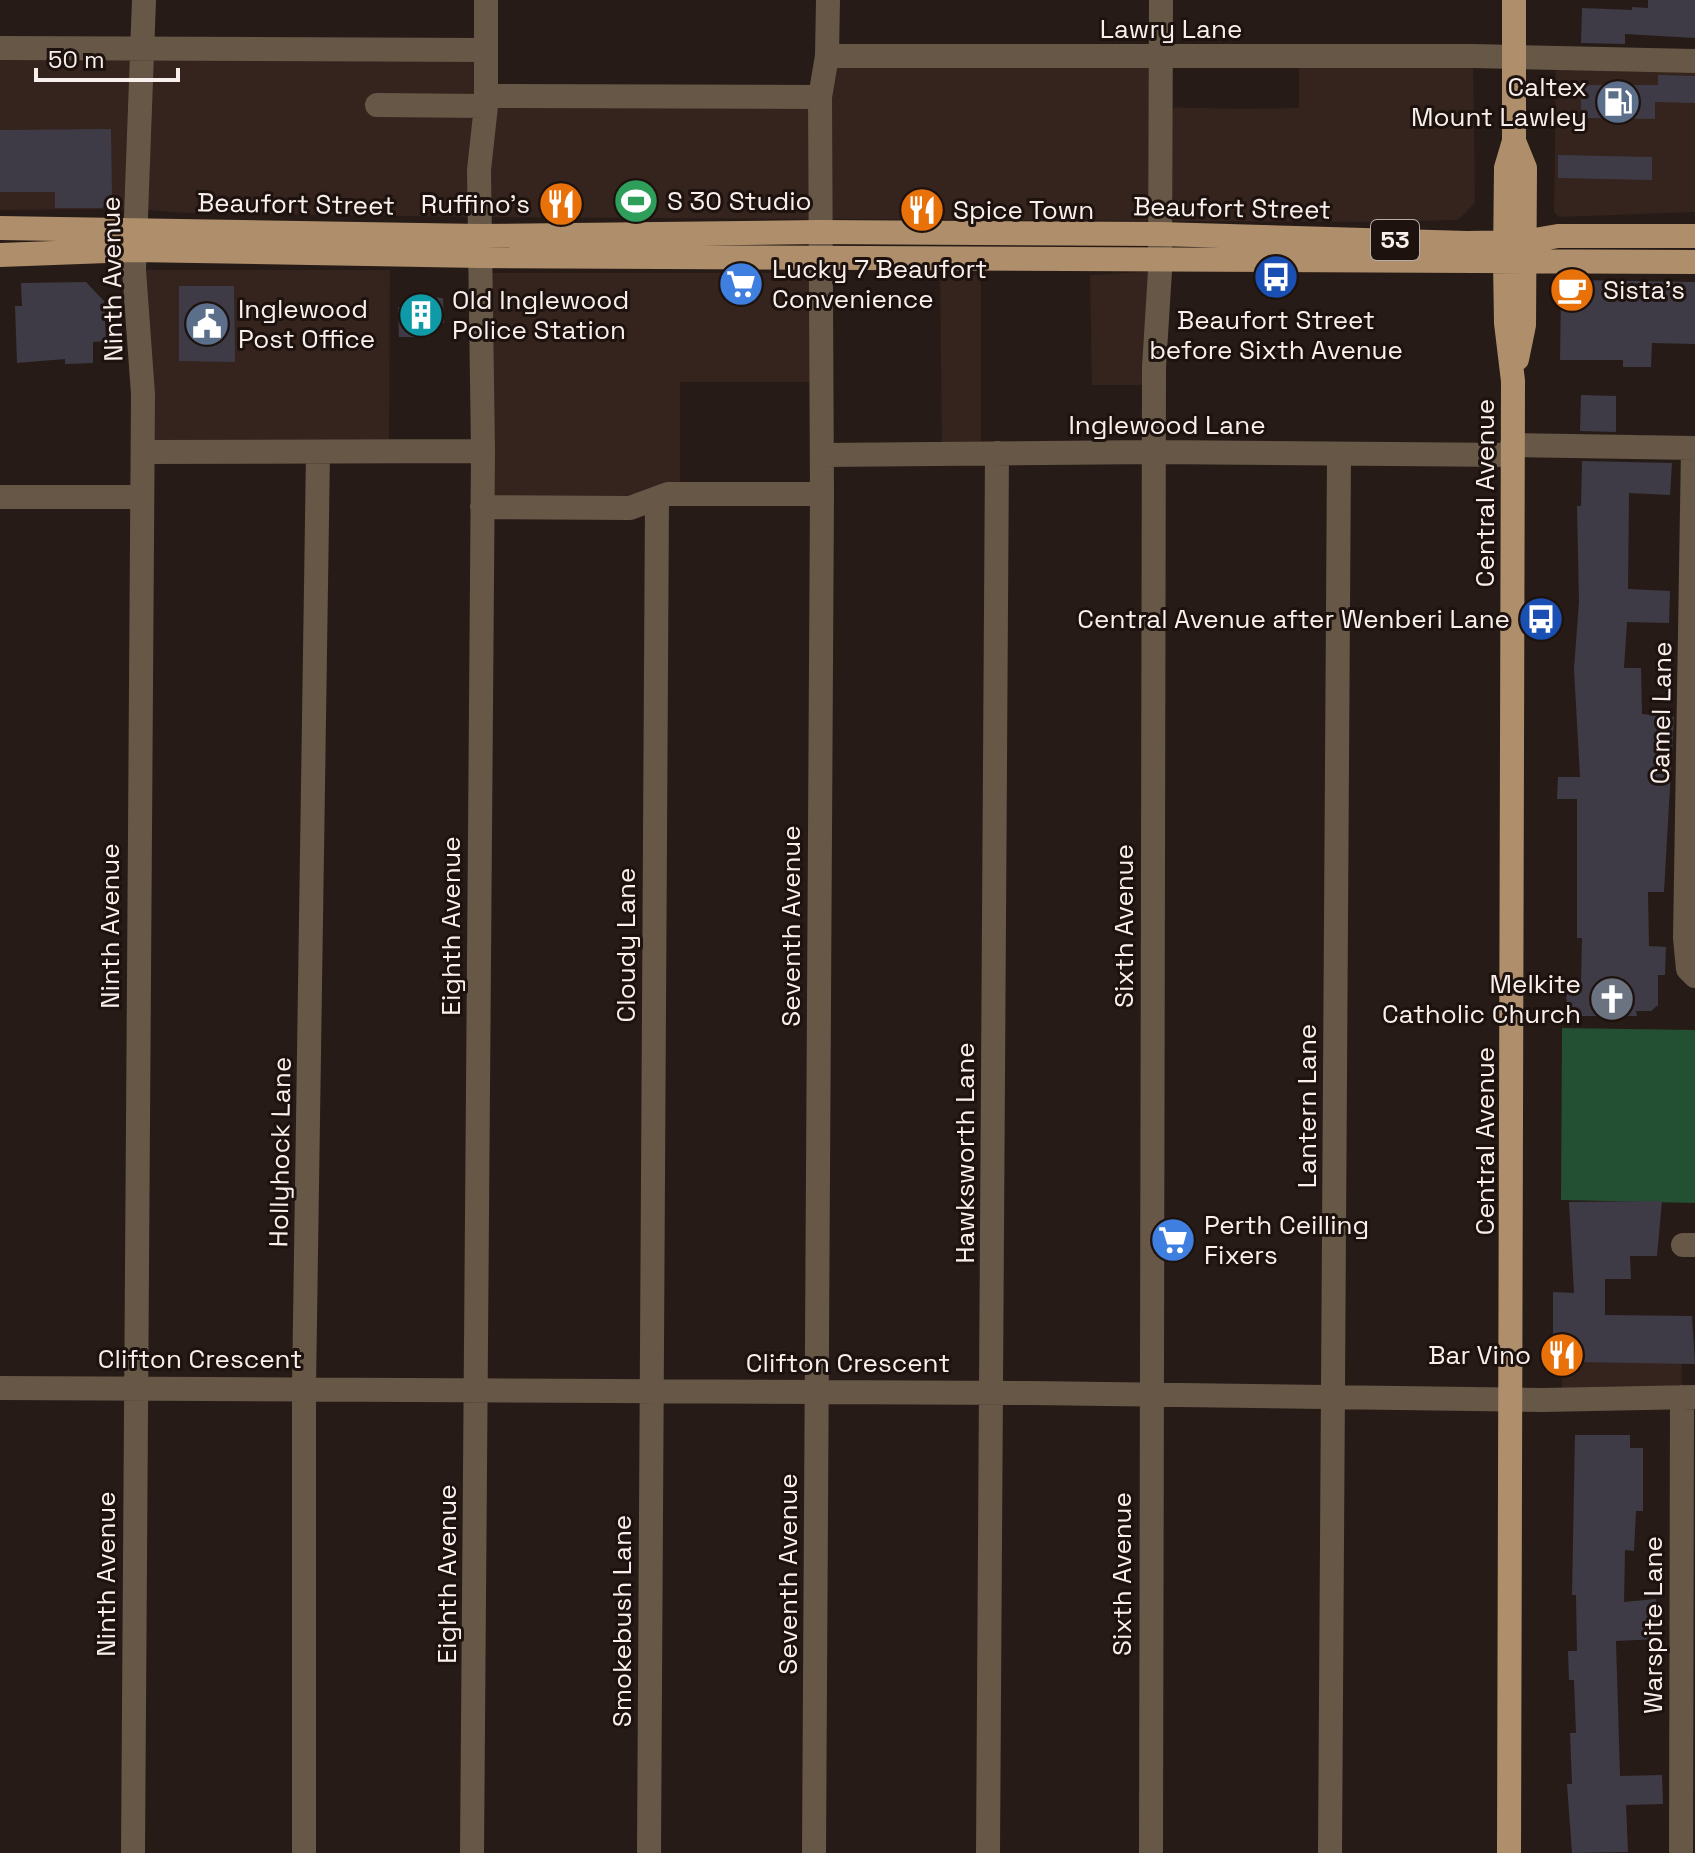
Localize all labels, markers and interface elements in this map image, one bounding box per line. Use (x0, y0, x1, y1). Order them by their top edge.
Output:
street label: Lawry Lane (1100, 12, 1242, 46)
scale bar (36, 32, 178, 82)
text: 50 m (48, 44, 105, 75)
place label: Caltex Mount Lawley (1411, 70, 1587, 134)
fuel station icon: Caltex Mount Lawley (1594, 78, 1642, 126)
sports icon: S 30 Studio (612, 177, 660, 225)
restaurant icon: Ruffino's (537, 180, 585, 228)
place label: S 30 Studio (667, 184, 812, 218)
street label: Beaufort Street (197, 185, 395, 223)
restaurant icon: Spice Town (898, 186, 946, 234)
place label: Ruffino's (421, 187, 530, 221)
street label: Beaufort Street (1133, 189, 1331, 227)
place label: Spice Town (953, 193, 1094, 227)
street label: Ninth Avenue (94, 196, 130, 362)
road number: 53 (1371, 220, 1419, 260)
place label: Lucky 7 Beaufort Convenience (772, 252, 987, 316)
bus stop icon: Beaufort Street before Sixth Avenue (1252, 253, 1300, 301)
supermarket icon: Lucky 7 Beaufort Convenience (717, 260, 765, 308)
cafe icon: Sista's (1548, 266, 1596, 314)
place label: Sista's (1603, 273, 1685, 307)
place label: Old Inglewood Police Station (452, 283, 629, 347)
building icon: Old Inglewood Police Station (397, 291, 445, 339)
place label: Inglewood Post Office (238, 292, 375, 356)
public building icon: Inglewood Post Office (183, 300, 231, 348)
place label: Beaufort Street before Sixth Avenue (1149, 303, 1403, 367)
street label: Central Avenue (1468, 399, 1502, 587)
street label: Inglewood Lane (1068, 408, 1266, 442)
bus stop icon: Central Avenue after Wenberi Lane (1517, 595, 1565, 643)
place label: Central Avenue after Wenberi Lane (1077, 602, 1510, 636)
street label: Camel Lane (1643, 641, 1679, 785)
street label: Seventh Avenue (774, 825, 808, 1027)
street label: Eighth Avenue (434, 836, 468, 1016)
street label: Ninth Avenue (93, 843, 127, 1009)
street label: Sixth Avenue (1107, 844, 1141, 1008)
street label: Cloudy Lane (609, 868, 643, 1022)
place label: Melkite Catholic Church (1382, 967, 1581, 1031)
church icon: Melkite Catholic Church (1588, 975, 1636, 1023)
street label: Lantern Lane (1290, 1024, 1324, 1188)
street label: Hawksworth Lane (948, 1042, 982, 1264)
street label: Central Avenue (1468, 1047, 1502, 1235)
street label: Hollyhock Lane (261, 1056, 299, 1248)
place label: Perth Ceilling Fixers (1204, 1208, 1369, 1272)
supermarket icon: Perth Ceilling Fixers (1149, 1216, 1197, 1264)
restaurant icon: Bar Vino (1538, 1331, 1586, 1379)
place label: Bar Vino (1428, 1338, 1531, 1372)
street label: Clifton Crescent (98, 1342, 302, 1376)
street label: Clifton Crescent (746, 1346, 950, 1380)
street label: Seventh Avenue (771, 1473, 805, 1675)
street label: Eighth Avenue (430, 1484, 464, 1664)
street label: Ninth Avenue (89, 1491, 123, 1657)
street label: Sixth Avenue (1105, 1492, 1139, 1656)
street label: Smokebush Lane (605, 1515, 639, 1727)
street label: Warspite Lane (1636, 1536, 1670, 1714)

